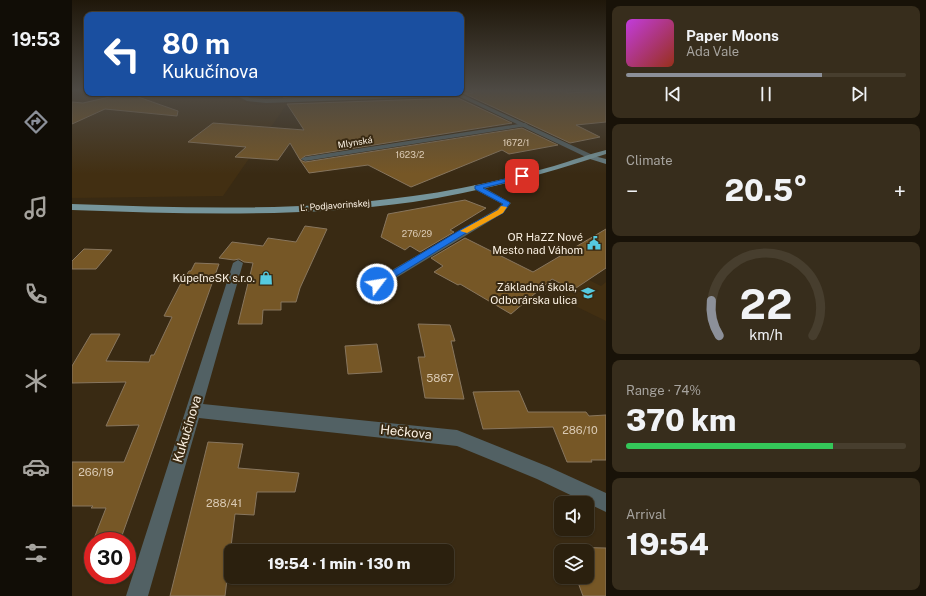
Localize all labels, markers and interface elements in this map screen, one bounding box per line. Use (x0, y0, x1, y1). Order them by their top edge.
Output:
text: 80 m (162, 27, 230, 60)
text: Paper Moons (686, 27, 779, 44)
icon: left (96, 28, 148, 80)
text: 19:53 (12, 29, 60, 50)
text: Ada Vale (686, 44, 739, 59)
text: Kukučínova (162, 61, 258, 82)
icon: previous (662, 83, 684, 105)
icon: pause (755, 83, 777, 105)
icon: next (848, 83, 870, 105)
icon: directions (22, 108, 50, 136)
street label: Mlynská (337, 134, 373, 150)
house number: 1672/1 (503, 137, 529, 148)
house number: 1623/2 (396, 149, 424, 160)
text: Climate (626, 153, 673, 168)
pin (505, 159, 539, 193)
icon: arrive (511, 165, 533, 187)
text: 20.5° (724, 172, 808, 208)
text: − (626, 178, 638, 204)
text: + (894, 178, 906, 204)
icon: music (22, 194, 50, 222)
street label: Ľ. Podjavorinskej (300, 197, 370, 213)
house number: 276/29 (402, 228, 433, 239)
place label: OR HaZZ Nové Mesto nad Váhom (492, 231, 583, 256)
public building icon: OR HaZZ Nové Mesto nad Váhom (586, 235, 602, 251)
position arrow (356, 263, 398, 305)
shop icon: KúpeľneSK s.r.o. (258, 270, 274, 286)
place label: KúpeľneSK s.r.o. (173, 272, 255, 284)
text: 22 (740, 279, 792, 328)
icon: phone (22, 280, 50, 308)
place label: Základná škola, Odborárska ulica (490, 281, 577, 306)
school or university icon: Základná škola, Odborárska ulica (580, 285, 596, 301)
text: km/h (749, 326, 783, 343)
icon: climate (22, 367, 50, 395)
house number: 5867 (426, 372, 454, 384)
text: Range · 74% (626, 383, 701, 398)
street label: Kukučínova (170, 394, 204, 464)
text: 370 km (626, 402, 736, 438)
street label: Hečkova (379, 422, 433, 442)
house number: 286/10 (562, 424, 598, 436)
icon: car (22, 453, 50, 481)
house number: 266/19 (78, 466, 114, 478)
map controls (554, 496, 594, 584)
button: sound (554, 496, 594, 536)
house number: 288/41 (206, 497, 242, 509)
text: Arrival (626, 507, 666, 522)
text: 19:54 (626, 526, 709, 562)
speed limit sign: 30 (84, 532, 136, 584)
icon: filters (22, 539, 50, 567)
button: layers (554, 544, 594, 584)
text: 19:54 · 1 min · 130 m (268, 555, 410, 572)

